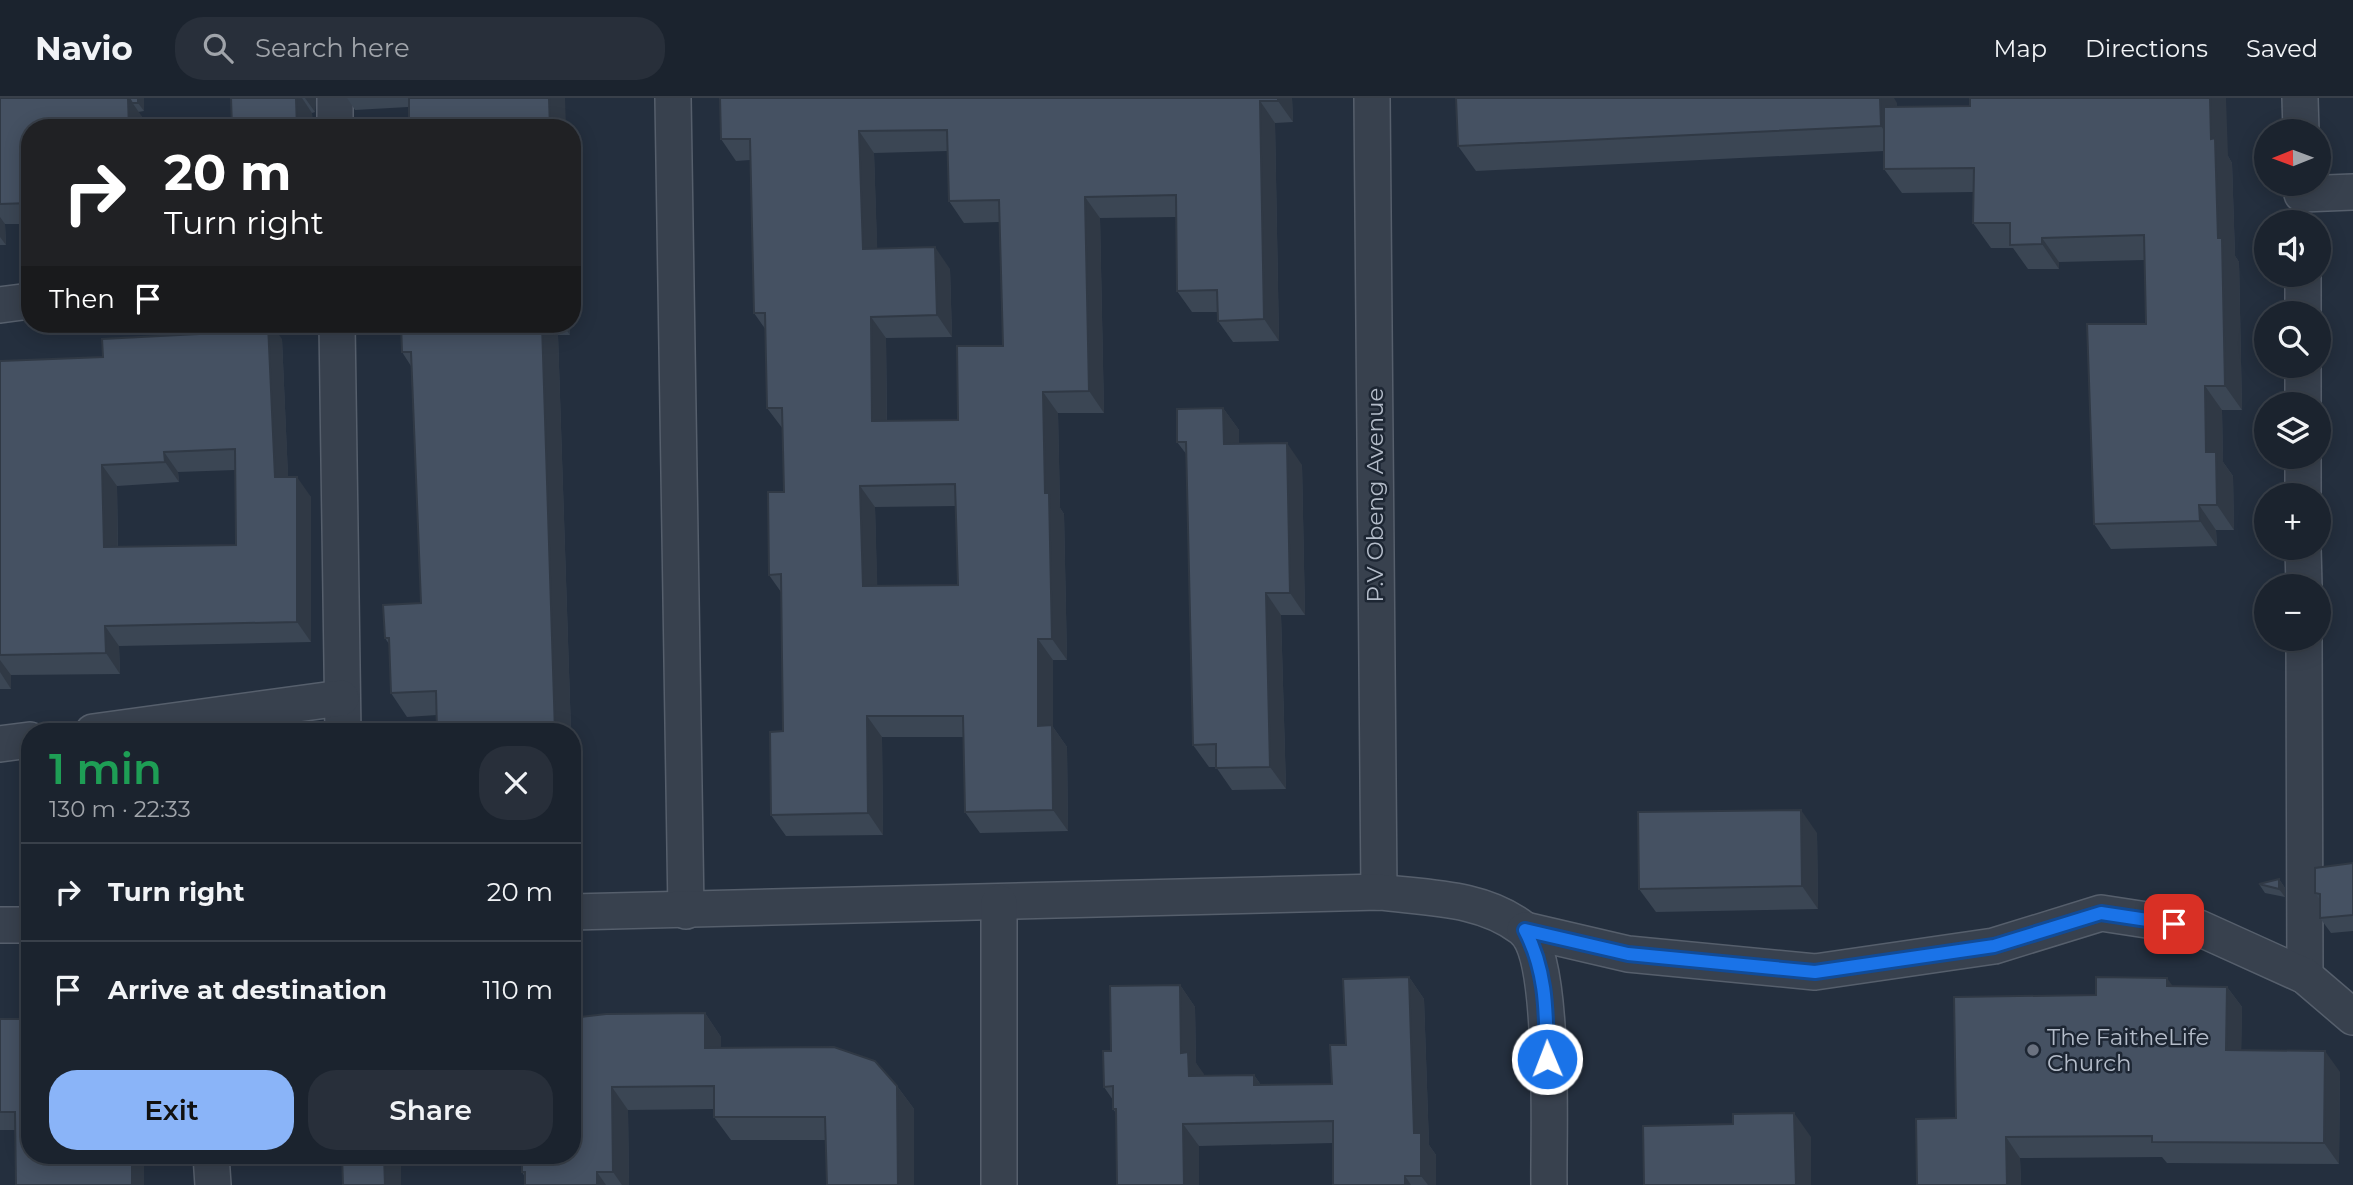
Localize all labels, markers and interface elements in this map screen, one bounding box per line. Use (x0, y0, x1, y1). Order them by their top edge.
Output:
search box (175, 17, 665, 80)
text: Navio (35, 28, 133, 68)
icon: search (199, 29, 237, 67)
text: Search here (255, 32, 410, 64)
text: Map (1994, 34, 2047, 63)
text: Directions (2085, 34, 2208, 63)
text: Saved (2246, 34, 2318, 63)
north arrow (2254, 119, 2331, 196)
map controls (2254, 119, 2331, 651)
text: 20 m (164, 143, 291, 202)
icon: right (49, 147, 140, 238)
text: Turn right (164, 203, 324, 242)
button: sound (2254, 210, 2331, 287)
icon: arrive (129, 280, 167, 318)
text: Then (49, 283, 115, 315)
button: search (2254, 301, 2331, 378)
street label: P.V Obeng Avenue (1361, 388, 1389, 602)
button: layers (2254, 392, 2331, 469)
button: + (2254, 483, 2331, 560)
button: − (2254, 574, 2331, 651)
text: 1 min (49, 743, 162, 795)
button: close (479, 746, 553, 820)
text: 130 m · 22:33 (49, 795, 191, 823)
icon: right (49, 873, 87, 911)
text: Turn right (108, 876, 244, 908)
text: 20 m (487, 876, 553, 908)
pin (2144, 894, 2204, 954)
icon: arrive (2155, 905, 2193, 943)
icon: arrive (49, 971, 87, 1009)
text: Arrive at destination (108, 974, 387, 1006)
text: 110 m (483, 974, 553, 1006)
position arrow (1510, 1022, 1584, 1096)
place label: The FaitheLife Church (2047, 1023, 2209, 1077)
marker: The FaitheLife Church (2025, 1042, 2041, 1058)
button: Exit (49, 1070, 294, 1150)
button: Share (308, 1070, 553, 1150)

